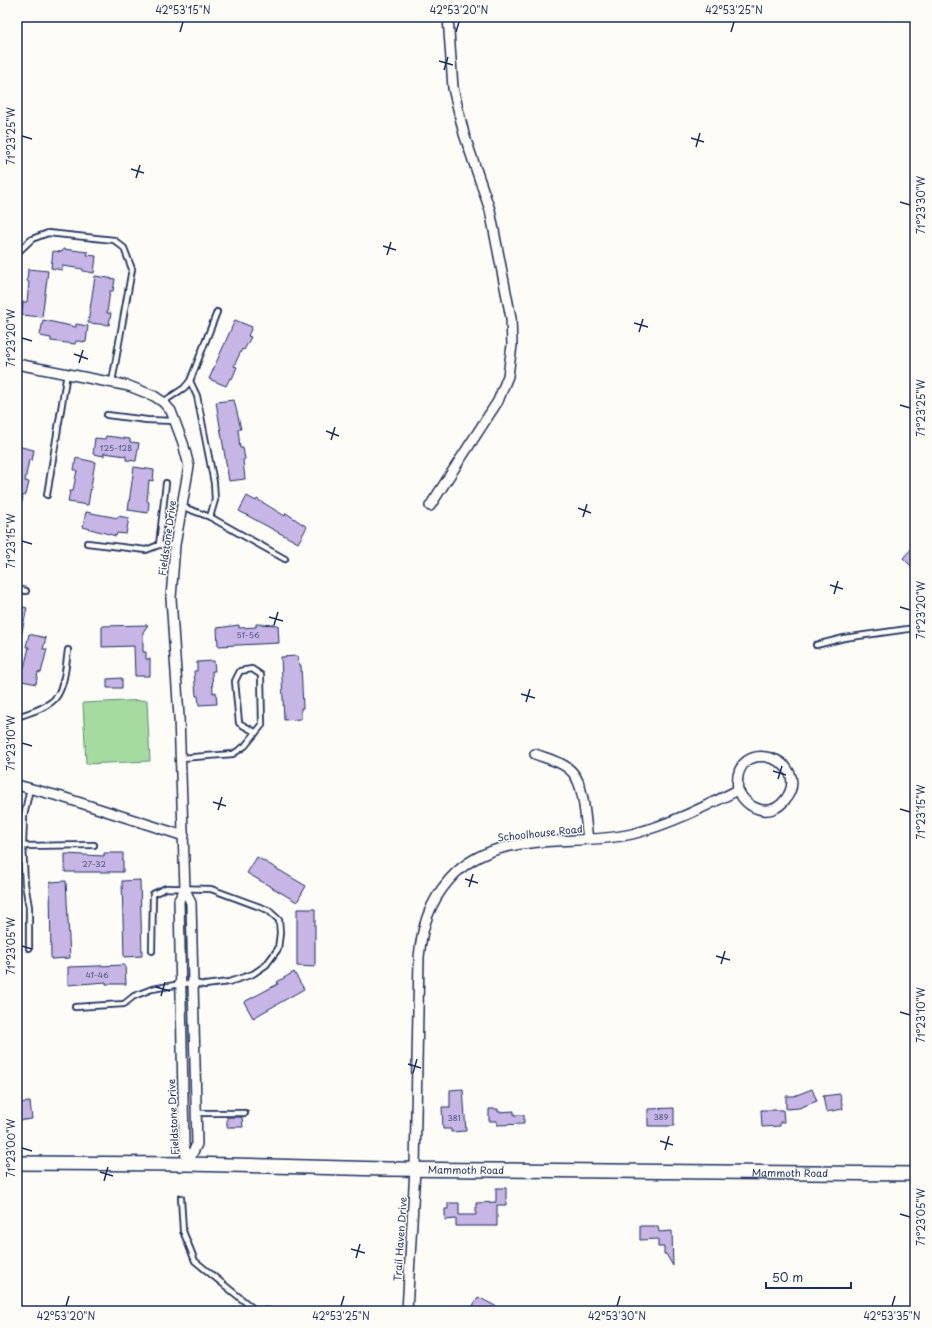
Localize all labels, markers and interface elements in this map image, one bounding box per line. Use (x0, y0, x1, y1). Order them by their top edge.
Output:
text: 42°53'15"N (155, 2, 211, 17)
text: 42°53'20"N (430, 2, 488, 17)
text: 42°53'25"N (705, 2, 763, 17)
text: 71°23'25"W (3, 107, 18, 165)
text: 71°23'30"W (913, 175, 928, 234)
text: 71°23'20"W (3, 308, 18, 367)
text: 71°23'25"W (913, 379, 928, 437)
house number: 125-128 (100, 442, 132, 454)
street label: Fieldstone Drive (154, 499, 179, 577)
text: 71°23'15"W (3, 513, 18, 568)
text: 71°23'20"W (913, 580, 928, 639)
house number: 51-56 (236, 629, 260, 641)
text: 71°23'10"W (3, 714, 18, 771)
text: 71°23'15"W (913, 784, 928, 839)
street label: Schoolhouse Road (497, 821, 584, 844)
house number: 27-32 (82, 858, 106, 870)
text: 71°23'05"W (3, 917, 18, 975)
house number: 41-46 (85, 969, 109, 981)
text: 71°23'10"W (913, 986, 928, 1043)
street label: Fieldstone Drive (163, 1079, 182, 1155)
house number: 389 (654, 1111, 669, 1123)
house number: 381 (447, 1112, 461, 1124)
text: 71°23'00"W (3, 1118, 18, 1177)
street label: Mammoth Road (428, 1161, 504, 1177)
street label: Mammoth Road (752, 1164, 828, 1180)
text: 71°23'05"W (913, 1188, 928, 1246)
street label: Trail Haven Drive (389, 1196, 410, 1282)
scale bar (766, 1264, 851, 1290)
text: 50 m (772, 1268, 803, 1286)
text: 42°53'20"N (37, 1308, 95, 1323)
text: 42°53'25"N (312, 1308, 370, 1323)
text: 42°53'30"N (588, 1308, 646, 1323)
text: 42°53'35"N (863, 1308, 921, 1323)

